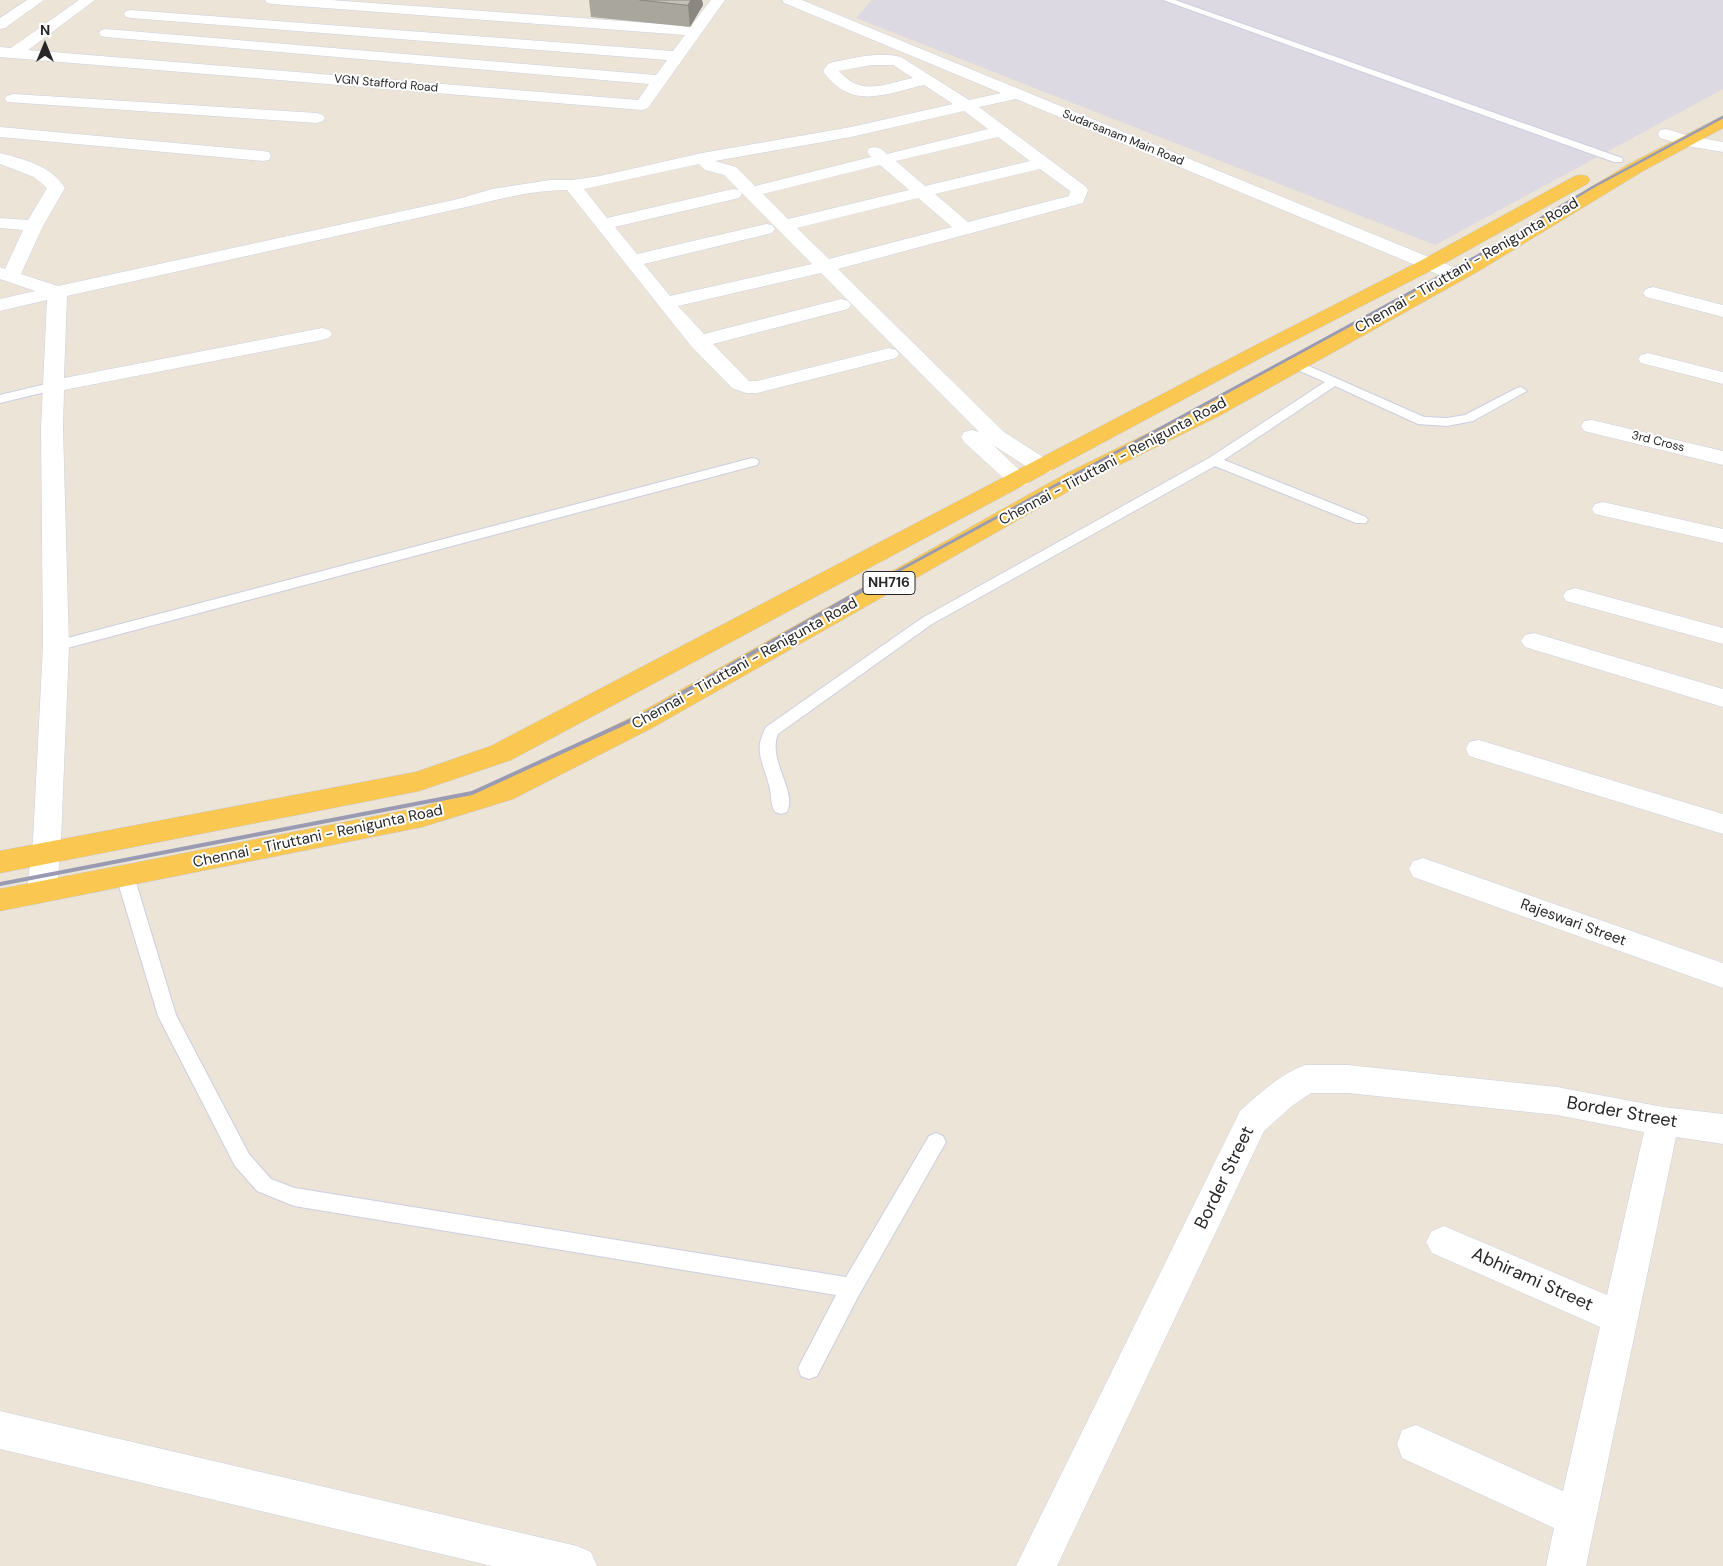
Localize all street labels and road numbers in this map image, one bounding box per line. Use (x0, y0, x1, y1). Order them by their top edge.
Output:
street label: VGN Stafford Road (333, 72, 439, 96)
street label: Sudarsanam Main Road (1060, 107, 1186, 169)
street label: Chennai - Tiruttani - Renigunta Road (1352, 194, 1582, 338)
street label: Chennai - Tiruttani - Renigunta Road (996, 394, 1230, 530)
street label: 3rd Cross (1630, 428, 1686, 456)
road number: NH716 (863, 572, 915, 594)
street label: Chennai - Tiruttani - Renigunta Road (629, 594, 861, 734)
street label: Chennai - Tiruttani - Renigunta Road (191, 802, 445, 872)
street label: Rajeswari Street (1518, 896, 1628, 950)
street label: Border Street (1565, 1093, 1679, 1133)
street label: Border Street (1191, 1123, 1259, 1233)
street label: Abhirami Street (1468, 1244, 1596, 1316)

